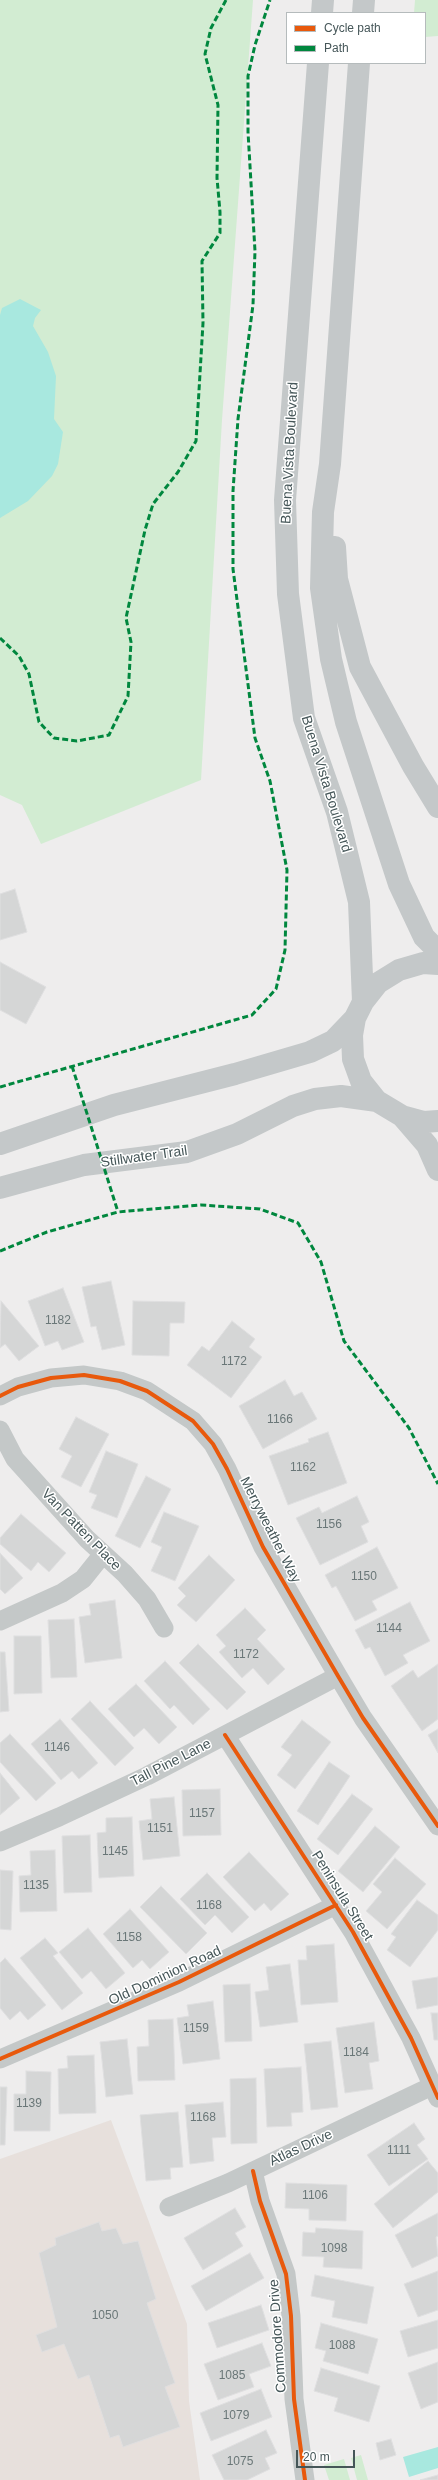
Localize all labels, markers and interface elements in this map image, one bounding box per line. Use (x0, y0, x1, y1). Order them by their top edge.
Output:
legend (286, 12, 426, 64)
text: Cycle path (324, 21, 381, 35)
text: Path (324, 41, 349, 55)
street label: Buena Vista Boulevard (278, 382, 302, 524)
street label: Buena Vista Boulevard (297, 714, 355, 854)
street label: Stillwater Trail (100, 1143, 188, 1171)
house number: 1182 (45, 1314, 71, 1328)
house number: 1172 (221, 1355, 247, 1369)
house number: 1166 (267, 1413, 293, 1427)
house number: 1162 (290, 1461, 316, 1475)
street label: Merryweather Way (236, 1474, 304, 1586)
street label: Van Patten Place (38, 1486, 124, 1574)
house number: 1156 (316, 1518, 342, 1532)
house number: 1150 (351, 1570, 377, 1584)
house number: 1144 (376, 1622, 402, 1636)
house number: 1172 (233, 1648, 259, 1662)
street label: Tall Pine Lane (128, 1736, 214, 1790)
house number: 1146 (44, 1741, 70, 1755)
house number: 1157 (189, 1807, 215, 1821)
house number: 1151 (147, 1822, 173, 1836)
house number: 1145 (102, 1845, 128, 1859)
street label: Peninsula Street (308, 1848, 376, 1944)
house number: 1135 (23, 1879, 49, 1893)
house number: 1168 (196, 1899, 222, 1913)
house number: 1158 (116, 1931, 142, 1945)
street label: Old Dominion Road (106, 1943, 224, 2009)
house number: 1159 (183, 2022, 209, 2036)
house number: 1184 (343, 2046, 369, 2060)
house number: 1139 (16, 2097, 42, 2111)
house number: 1168 (190, 2111, 216, 2125)
street label: Atlas Drive (267, 2126, 335, 2170)
house number: 1111 (387, 2144, 411, 2158)
house number: 1106 (302, 2189, 328, 2203)
house number: 1098 (321, 2242, 347, 2256)
street label: Commodore Drive (266, 2279, 290, 2393)
house number: 1050 (92, 2309, 118, 2323)
house number: 1088 (329, 2339, 355, 2353)
house number: 1085 (219, 2369, 245, 2383)
house number: 1079 (223, 2409, 249, 2423)
scale bar (298, 2442, 357, 2468)
text: 20 m (303, 2450, 330, 2464)
house number: 1075 (227, 2455, 253, 2469)

